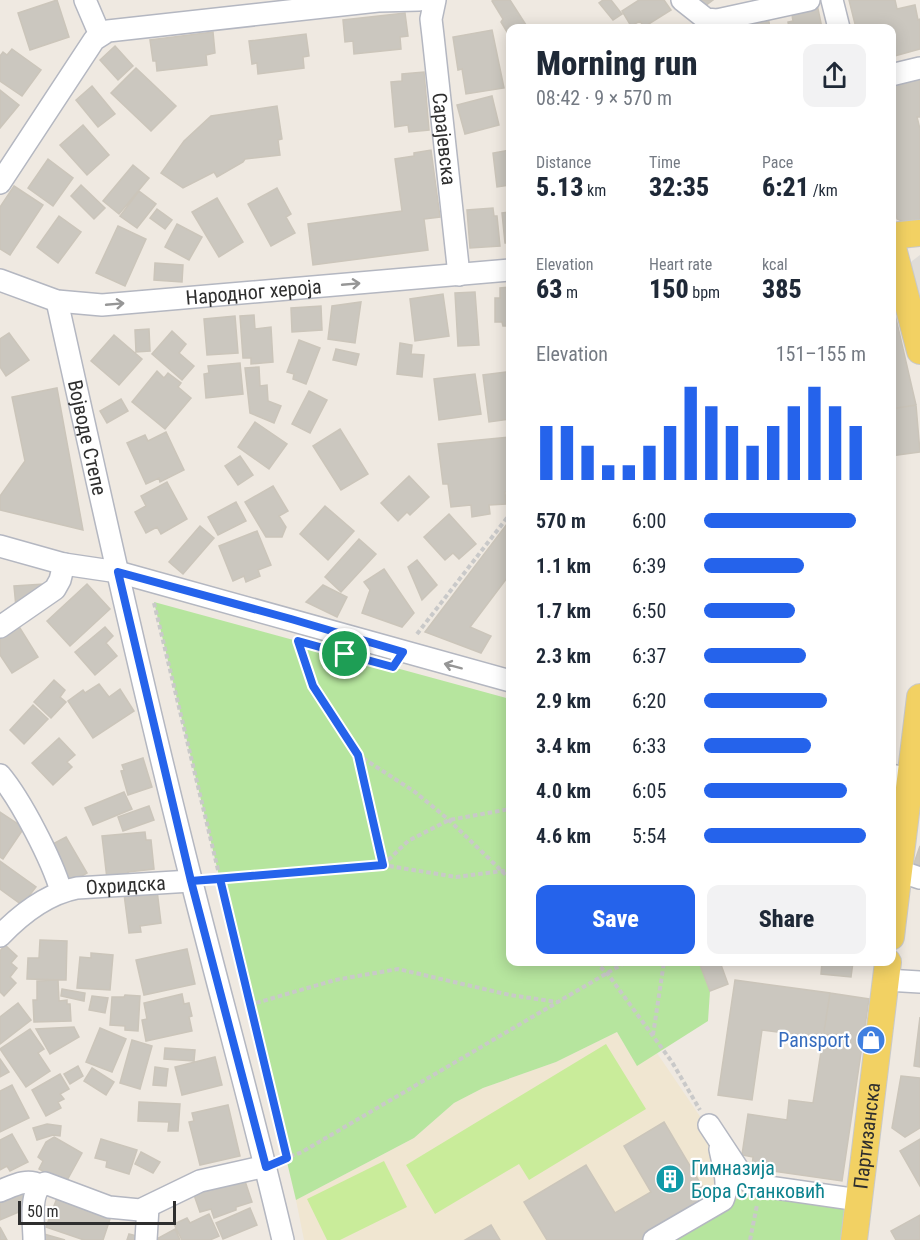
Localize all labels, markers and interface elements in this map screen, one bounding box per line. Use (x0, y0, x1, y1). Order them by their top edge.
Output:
text: Morning run (536, 44, 698, 83)
button: share (803, 44, 866, 107)
text: 08:42 · 9 × 570 m (536, 86, 672, 110)
street label: Сарајевска (427, 91, 461, 186)
text: Distance (536, 153, 591, 172)
text: Time (649, 153, 681, 172)
text: Pace (762, 153, 793, 172)
text: 5.13 (536, 172, 583, 202)
text: 32:35 (649, 172, 709, 202)
text: 6:21 (762, 172, 809, 202)
text: km (583, 181, 606, 200)
text: /km (809, 181, 838, 200)
text: Elevation (536, 255, 594, 274)
text: Heart rate (649, 255, 712, 274)
text: kcal (762, 255, 788, 274)
street label: Народног хероја (185, 274, 322, 310)
text: 63 (536, 274, 562, 304)
text: 150 (649, 274, 689, 304)
text: 385 (762, 274, 802, 304)
one-way arrow (341, 279, 361, 290)
text: m (562, 283, 578, 302)
text: bpm (689, 283, 720, 302)
one-way arrow (104, 298, 124, 309)
text: Elevation (536, 342, 608, 366)
text: 151–155 m (776, 342, 866, 366)
street label: Војводе Степе (63, 378, 112, 498)
text: 570 m (536, 509, 586, 533)
text: 6:00 (632, 509, 666, 533)
text: 1.1 km (536, 554, 591, 578)
text: 6:39 (632, 554, 666, 578)
text: 1.7 km (536, 599, 591, 623)
text: 6:50 (632, 599, 666, 623)
pin (319, 628, 370, 679)
icon: arrive (328, 637, 361, 670)
text: 2.3 km (536, 644, 591, 668)
text: 6:37 (632, 644, 666, 668)
one-way arrow (444, 659, 463, 671)
text: 2.9 km (536, 689, 591, 713)
text: 6:20 (632, 689, 666, 713)
text: 3.4 km (536, 734, 591, 758)
text: 6:33 (632, 734, 666, 758)
text: 4.0 km (536, 779, 591, 803)
text: 6:05 (632, 779, 666, 803)
text: 4.6 km (536, 824, 591, 848)
text: 5:54 (632, 824, 666, 848)
street label: Охридска (85, 871, 166, 899)
button: Save (536, 885, 695, 954)
button: Share (707, 885, 866, 954)
shop icon: Pansport (855, 1024, 887, 1056)
place label: Pansport (778, 1028, 850, 1052)
street label: Партизанска (848, 1081, 885, 1190)
place label: Гимназија Бора Станковић (691, 1156, 825, 1203)
building icon: Гимназија Бора Станковић (654, 1163, 686, 1195)
scale bar (18, 1198, 176, 1226)
text: 50 m (27, 1202, 59, 1221)

